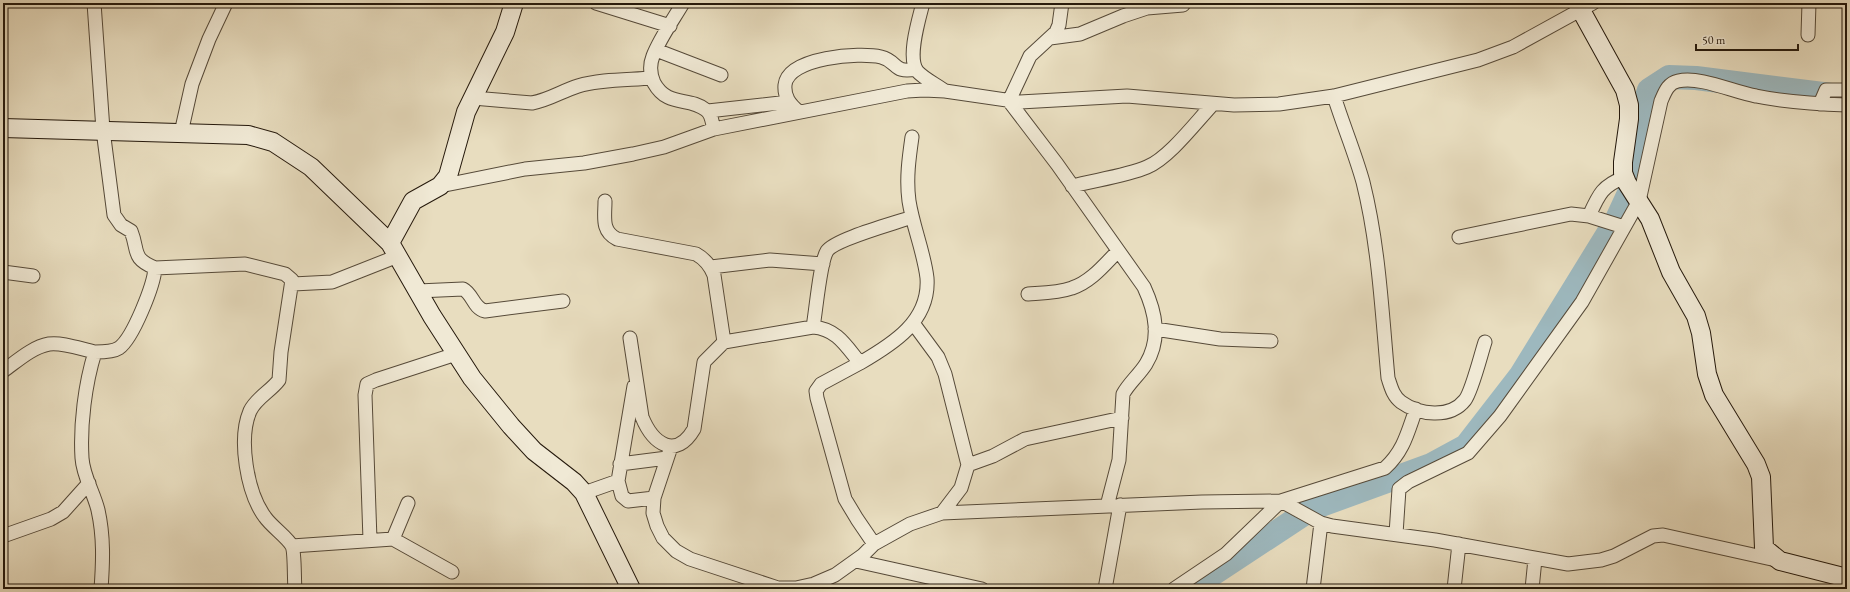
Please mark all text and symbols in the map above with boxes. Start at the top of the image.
scale bar [1696,26,1798,52]
text: 50 m [1702,32,1726,48]

